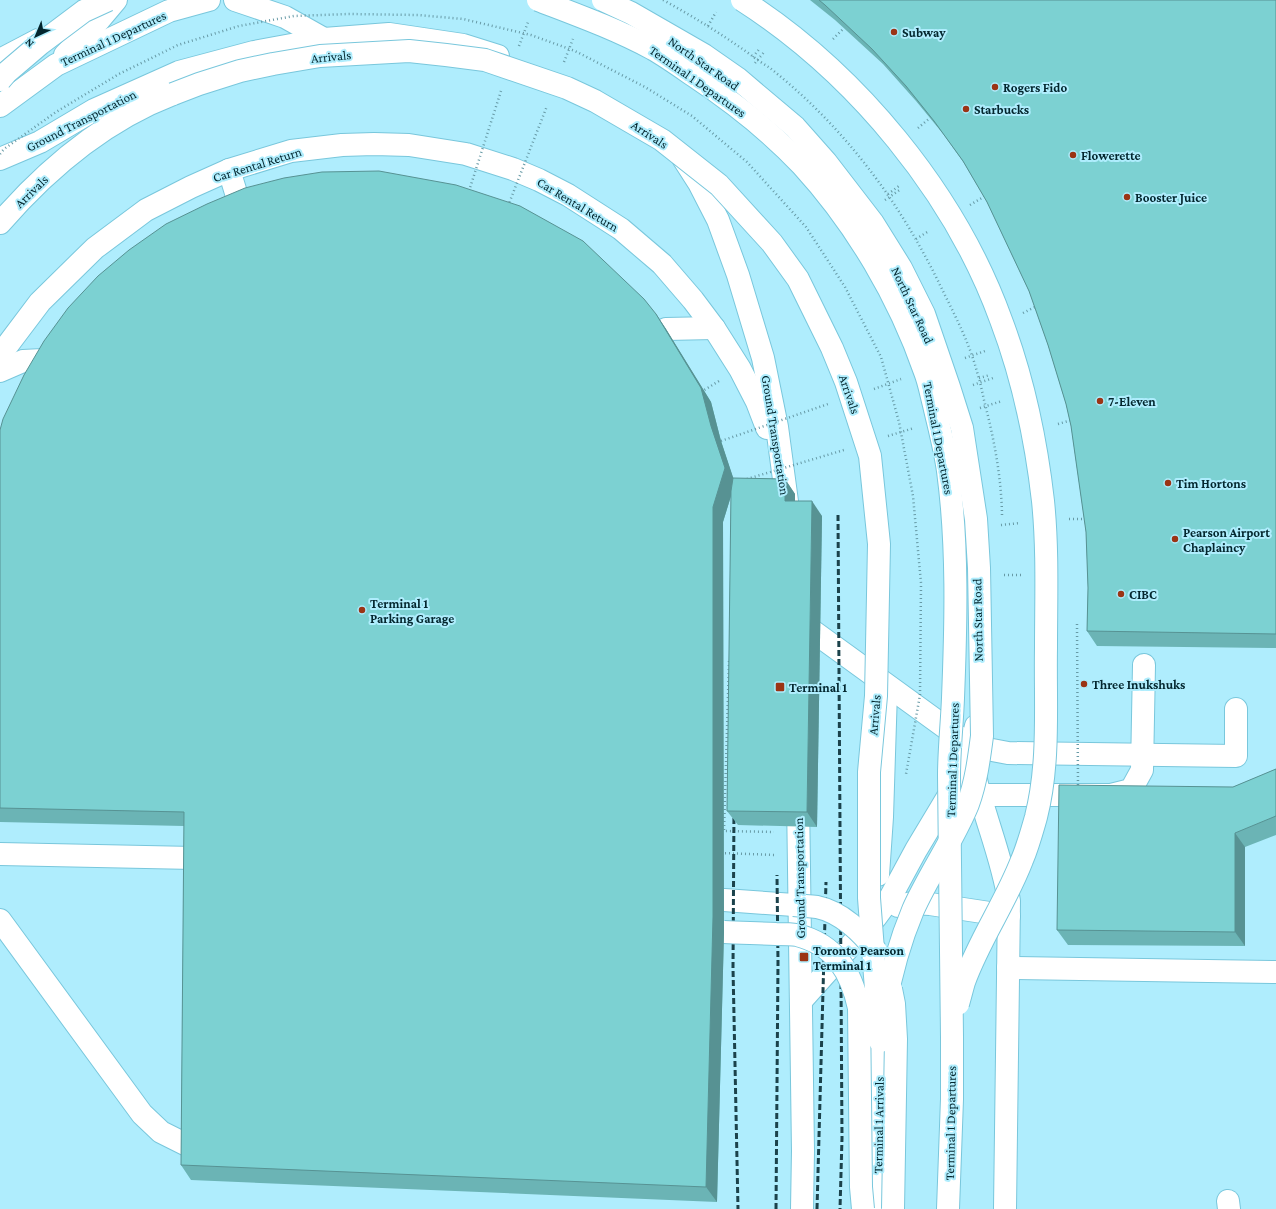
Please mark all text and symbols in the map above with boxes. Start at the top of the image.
street label: Terminal 1 Departures [58,7,168,69]
north arrow [16,16,56,56]
place label: Subway [902,25,946,40]
marker: Subway [889,27,899,37]
street label: North Star Road [665,33,742,93]
text: N [22,36,36,50]
street label: Terminal 1 Departures [646,42,749,120]
street label: Arrivals [310,47,352,66]
place label: Rogers Fido [1003,80,1067,95]
marker: Rogers Fido [990,82,1000,92]
street label: Ground Transportation [24,86,139,155]
place label: Starbucks [974,102,1029,117]
marker: Starbucks [961,104,971,114]
street label: Arrivals [629,117,671,152]
street label: Car Rental Return [211,144,303,185]
place label: Flowerette [1081,148,1141,163]
marker: Flowerette [1068,150,1078,160]
street label: Arrivals [12,172,51,211]
street label: Car Rental Return [534,174,621,235]
place label: Booster Juice [1135,190,1207,205]
marker: Booster Juice [1122,192,1132,202]
street label: North Star Road [888,264,937,346]
street label: Arrivals [836,373,863,416]
street label: Ground Transportation [759,374,792,496]
street label: Terminal 1 Departures [920,380,957,496]
place label: 7-Eleven [1108,394,1156,409]
marker: 7-Eleven [1095,396,1105,406]
place label: Tim Hortons [1176,476,1246,491]
marker: Tim Hortons [1163,478,1173,488]
place label: Pearson Airport Chaplaincy [1183,525,1270,555]
marker: Pearson Airport Chaplaincy [1170,534,1180,544]
street label: North Star Road [969,578,986,662]
place label: CIBC [1129,587,1157,602]
marker: CIBC [1116,589,1126,599]
place label: Terminal 1 Parking Garage [370,596,454,626]
marker: Terminal 1 Parking Garage [357,605,367,615]
place label: Three Inukshuks [1092,677,1185,692]
marker: Three Inukshuks [1079,679,1089,689]
place label: Terminal 1 [789,680,847,695]
marker: Terminal 1 [774,681,786,693]
street label: Arrivals [865,694,884,736]
street label: Terminal 1 Departures [943,703,962,818]
street label: Ground Transportation [791,817,808,939]
place label: Toronto Pearson Terminal 1 [813,943,904,973]
marker: Toronto Pearson Terminal 1 [798,951,810,963]
street label: Terminal 1 Departures [942,1066,959,1180]
street label: Terminal 1 Arrivals [870,1076,887,1174]

